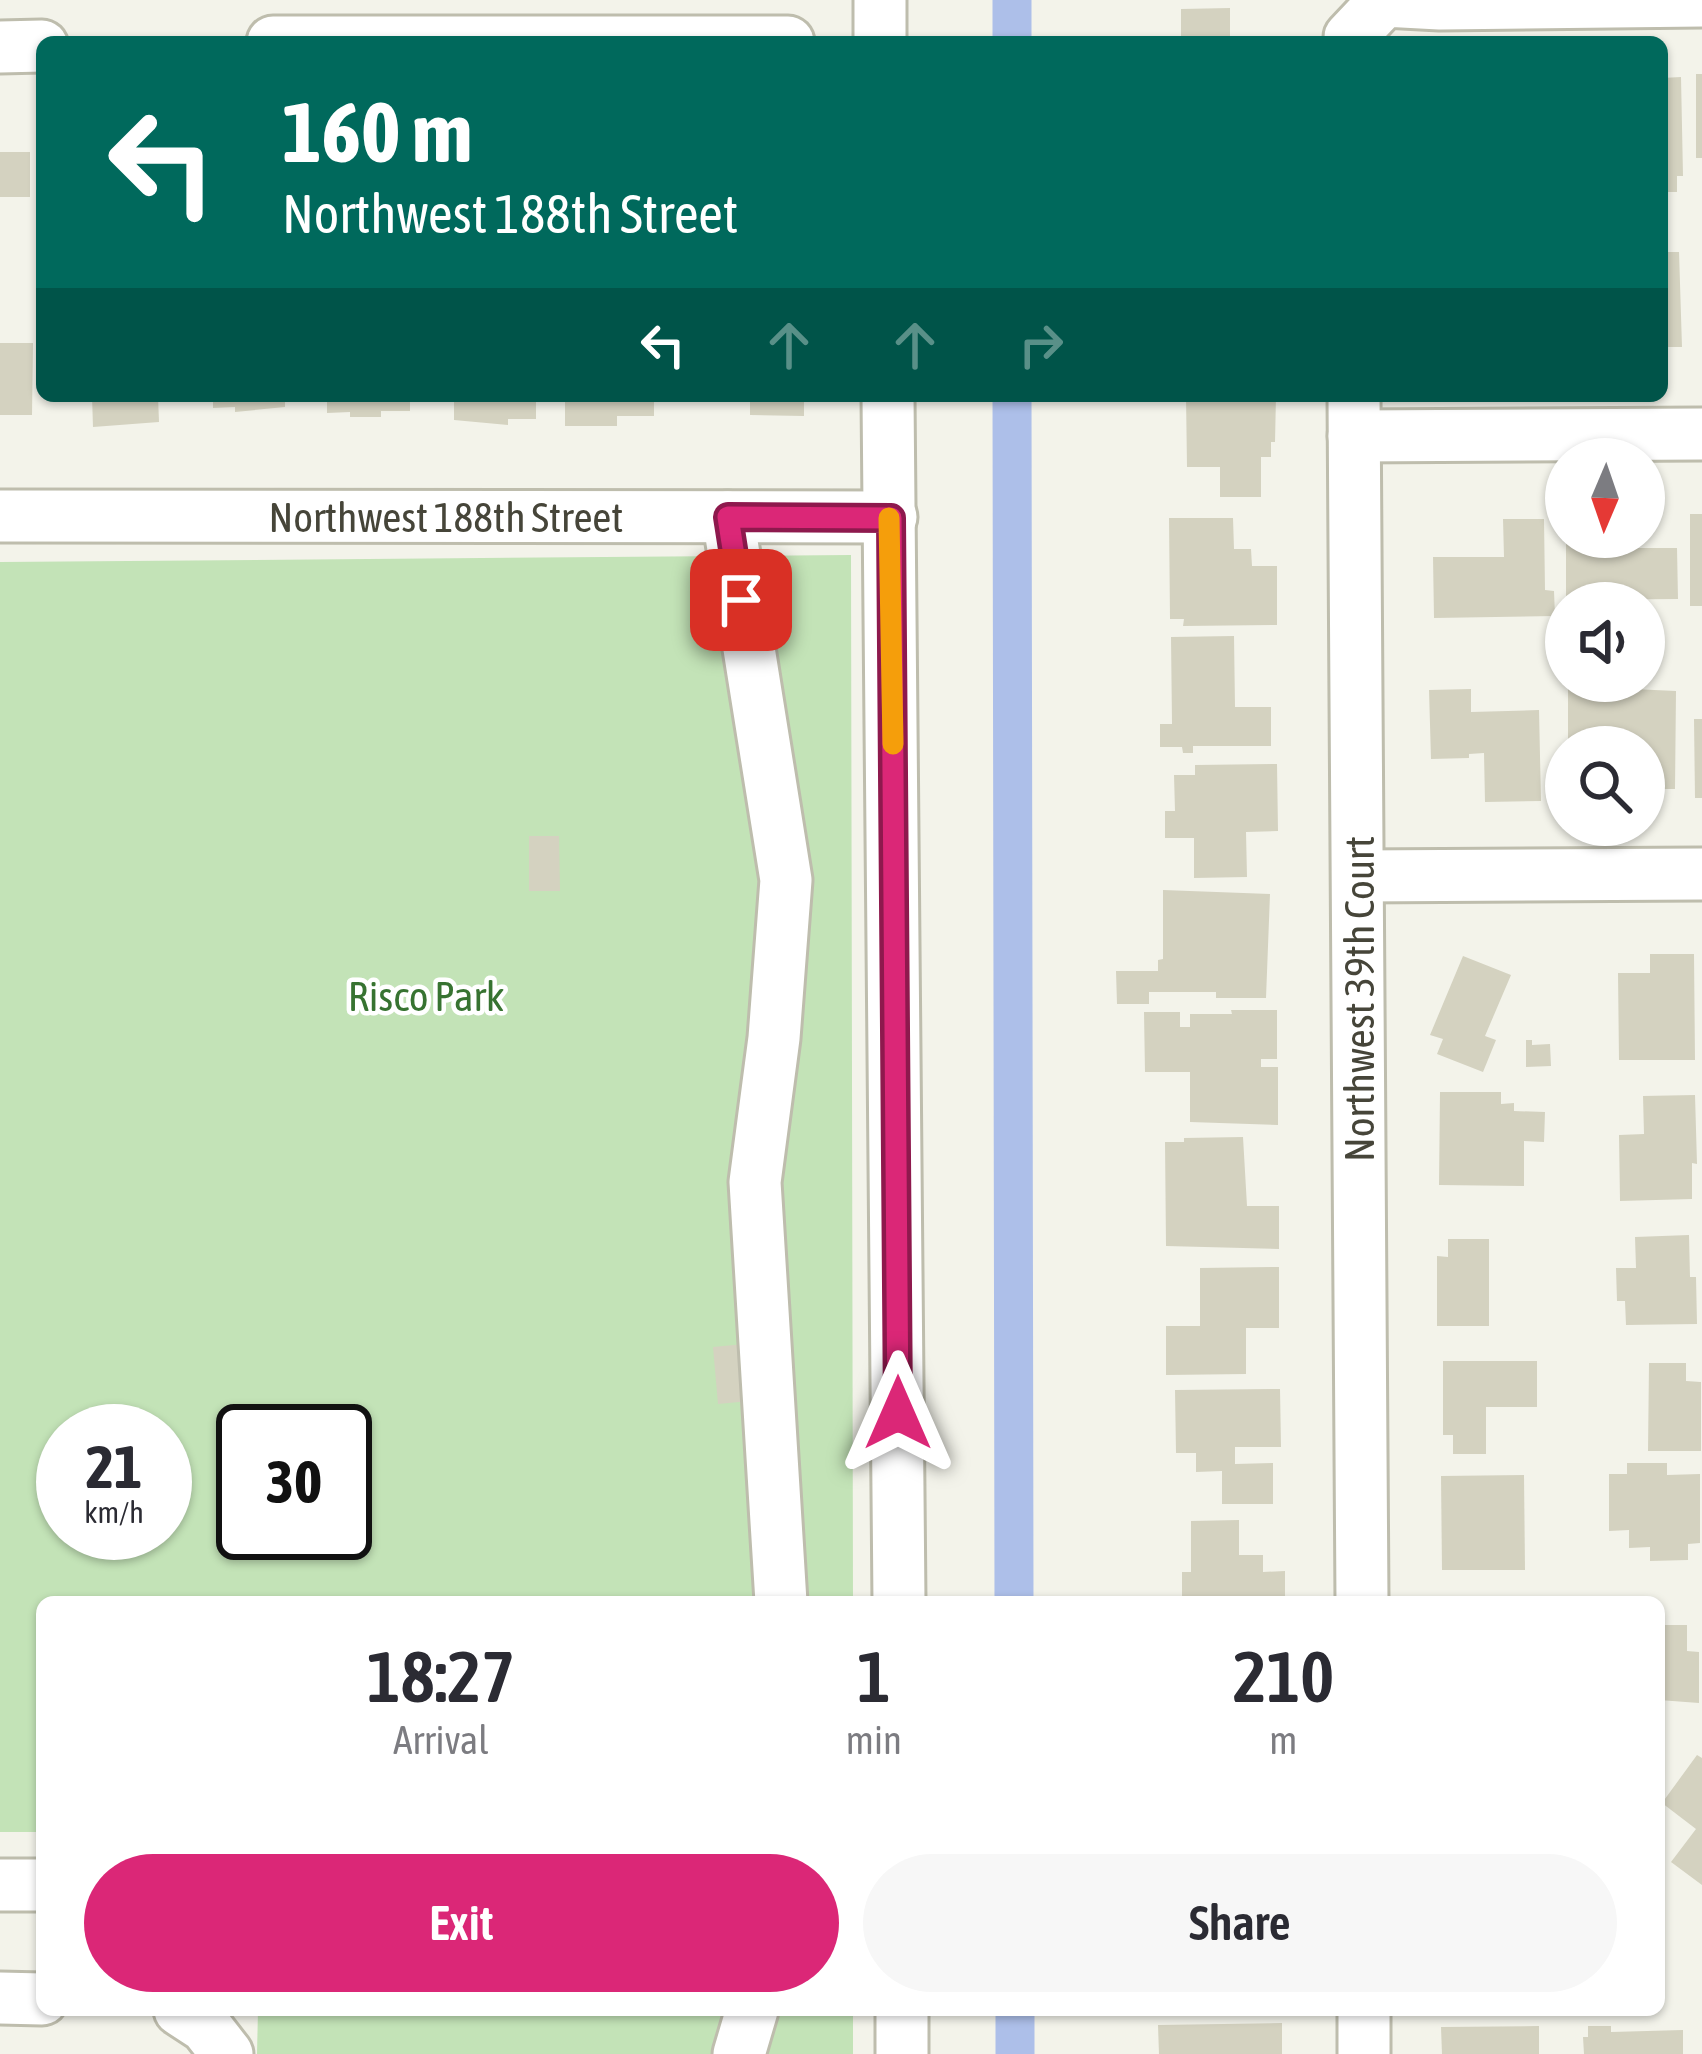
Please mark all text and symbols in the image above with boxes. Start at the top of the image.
icon: left [84,84,240,240]
text: 160 m [282,84,472,180]
text: Northwest 188th Street [282,183,738,244]
icon: left [630,312,696,378]
icon: ahead [756,312,822,378]
icon: ahead [882,312,948,378]
icon: right [1008,312,1074,378]
north arrow [1545,438,1665,558]
map controls [1545,438,1665,846]
street label: Northwest 188th Street [269,493,623,541]
pin [690,549,792,651]
icon: arrive [708,567,774,633]
button: sound [1545,582,1665,702]
button: search [1545,726,1665,846]
street label: Northwest 39th Court [1335,836,1383,1162]
park label: Risco Park [348,972,504,1020]
position arrow [835,1350,961,1476]
speed limit sign: 30 [216,1404,372,1560]
text: 21 [86,1432,142,1501]
text: km/h [84,1495,144,1529]
text: 18:27 [367,1635,515,1717]
text: 1 [857,1635,891,1717]
text: 210 [1233,1635,1334,1717]
text: Arrival [393,1718,489,1762]
text: min [846,1718,902,1762]
text: m [1269,1718,1297,1762]
button: Exit [84,1854,839,1992]
button: Share [863,1854,1617,1992]

